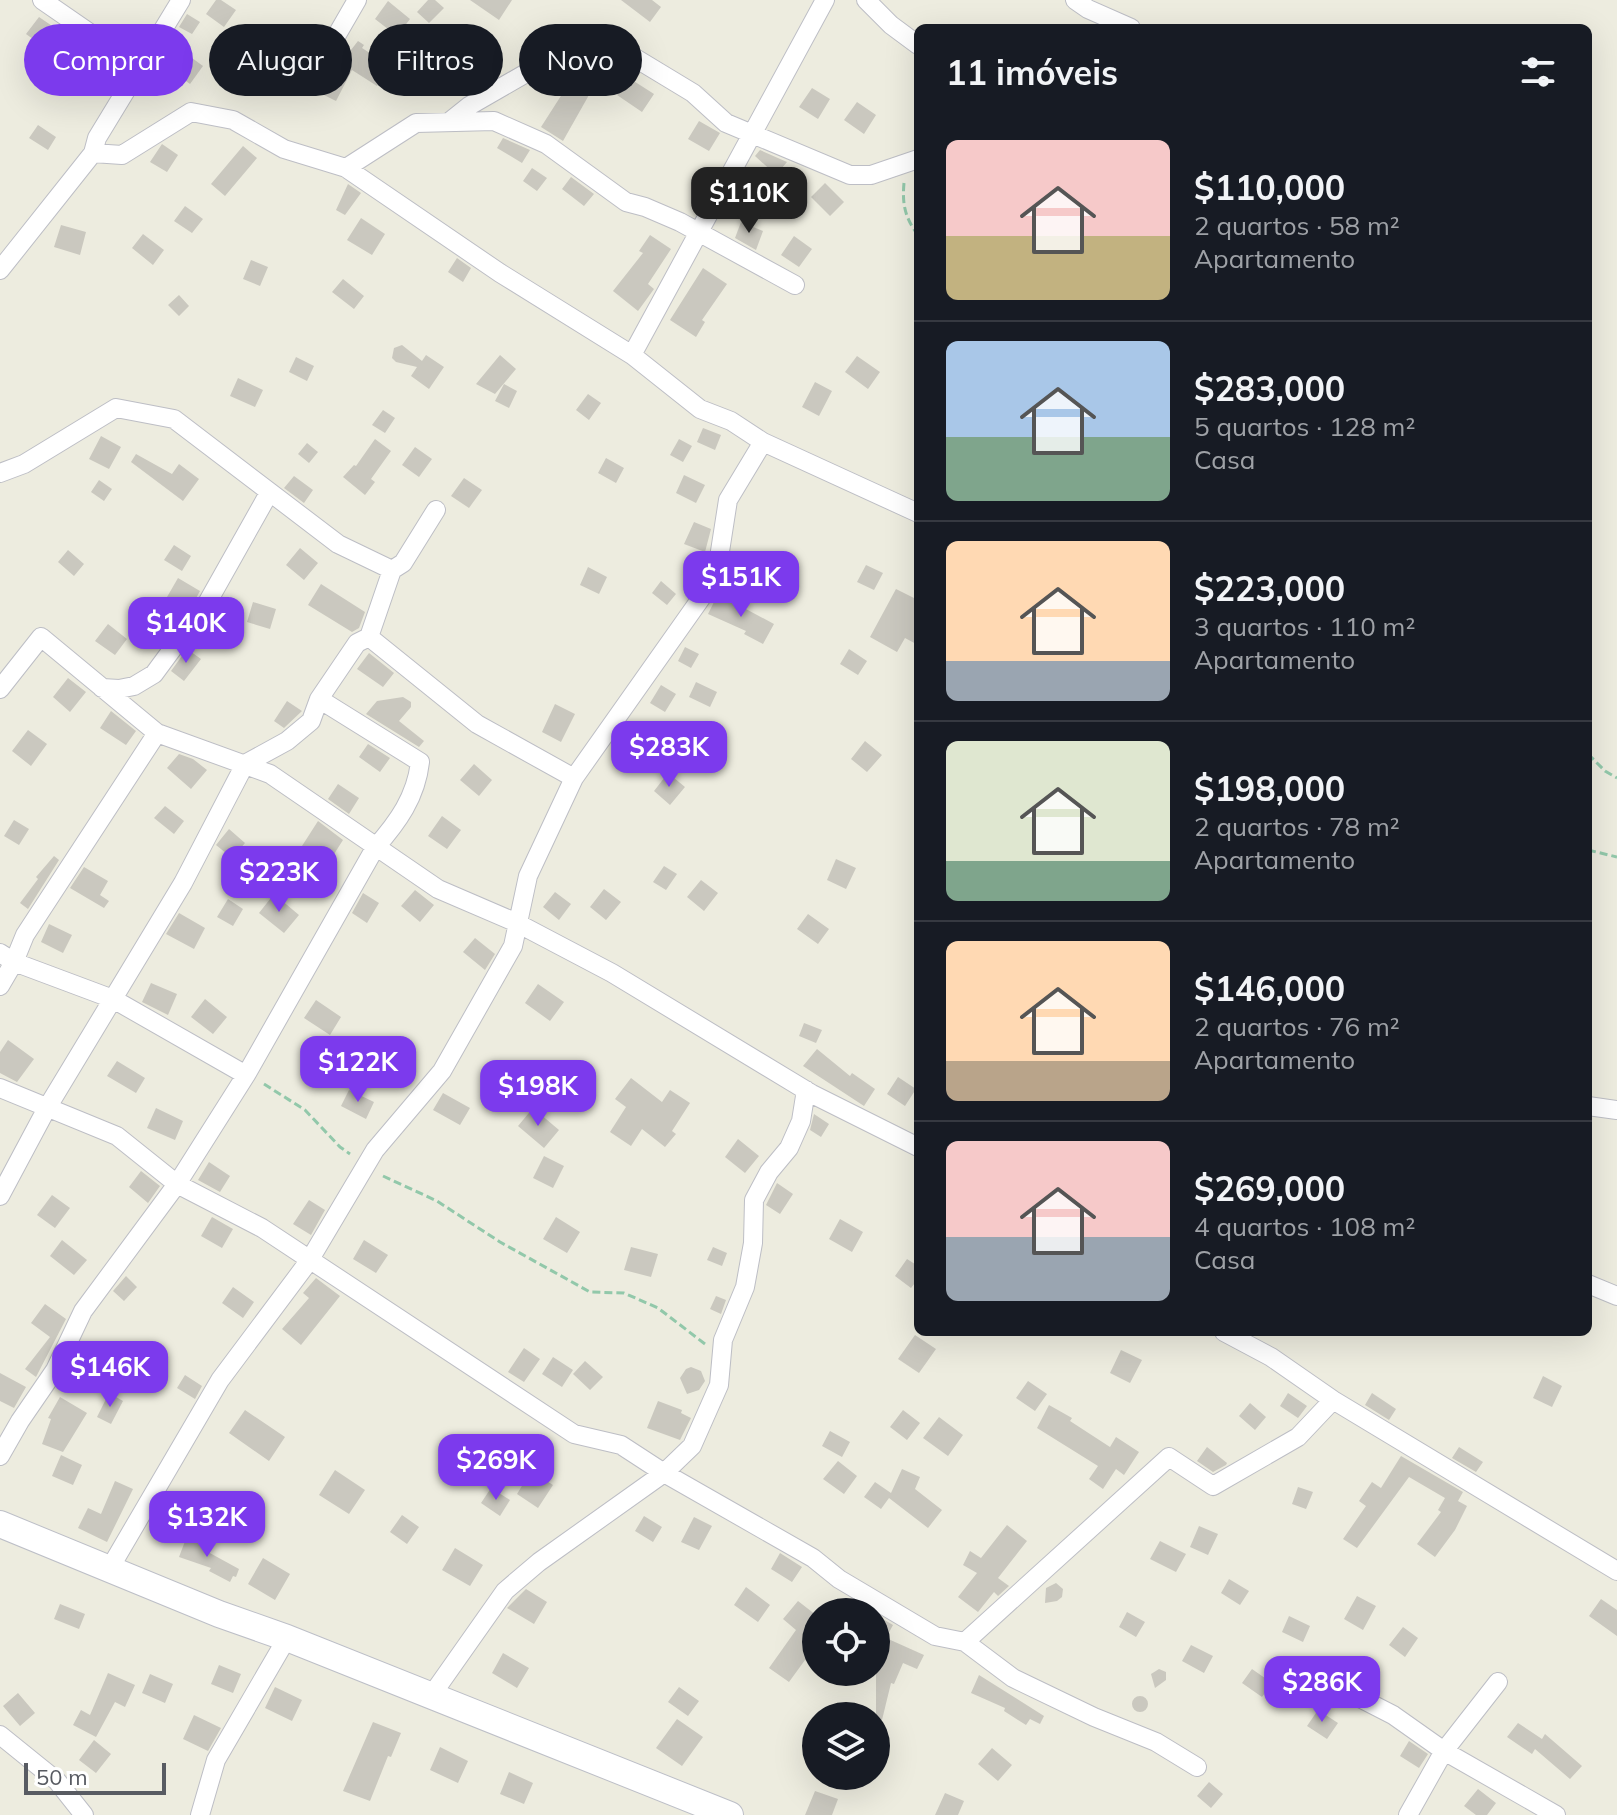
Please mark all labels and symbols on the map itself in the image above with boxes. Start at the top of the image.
pin: $110K [693,167,805,235]
pin: $151K [685,551,797,619]
pin: $140K [130,597,242,665]
pin: $283K [613,721,725,789]
pin: $223K [223,846,335,914]
pin: $122K [302,1036,414,1104]
pin: $198K [482,1060,594,1128]
pin: $146K [54,1341,166,1409]
pin: $269K [440,1434,552,1502]
pin: $132K [151,1491,263,1559]
pin: $286K [1266,1656,1378,1724]
scale bar [24,1759,166,1795]

